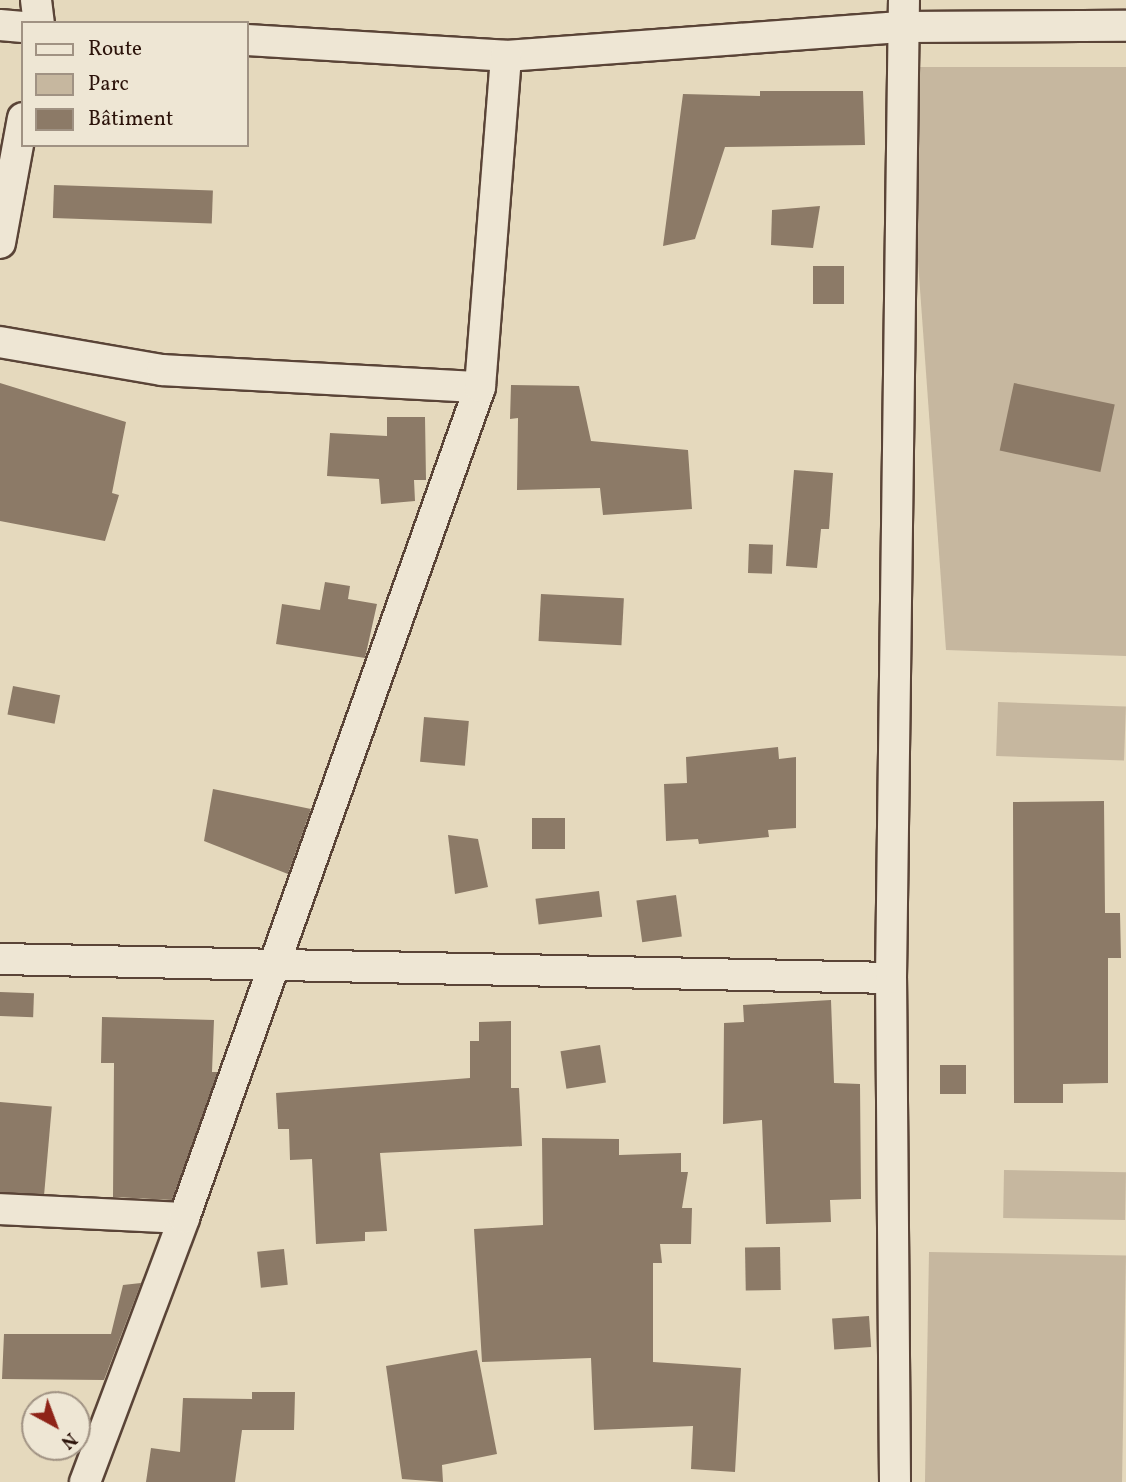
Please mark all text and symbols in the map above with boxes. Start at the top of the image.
legend [21,21,248,147]
text: Route [88,35,142,64]
text: Parc [88,70,129,99]
text: Bâtiment [88,105,173,134]
north arrow [21,1391,91,1461]
text: N [55,1426,82,1455]

